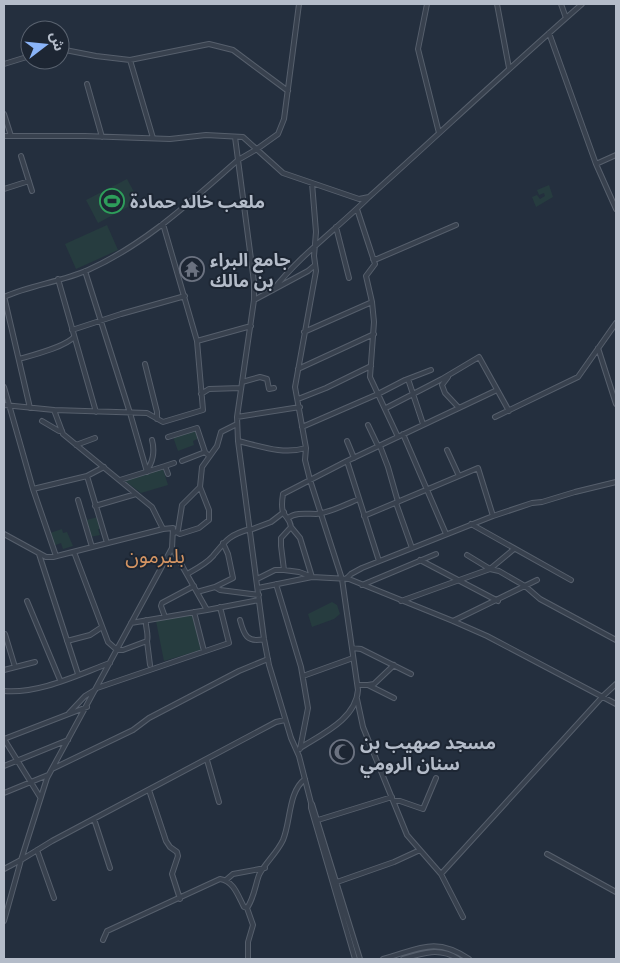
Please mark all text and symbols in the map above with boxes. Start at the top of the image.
north arrow [20,20,70,70]
text: ش [46,30,69,53]
sports icon: ملعب خالد حمادة [99,188,125,214]
place label: ملعب خالد حمادة [130,190,265,213]
place label: جامع البراء بن مالك [210,248,291,292]
temple icon: جامع البراء بن مالك [179,256,205,282]
district label: بليرمون [125,543,185,569]
place label: مسجد صهيب بن سنان الرومي [360,731,496,778]
mosque icon: مسجد صهيب بن سنان الرومي [329,739,355,765]

